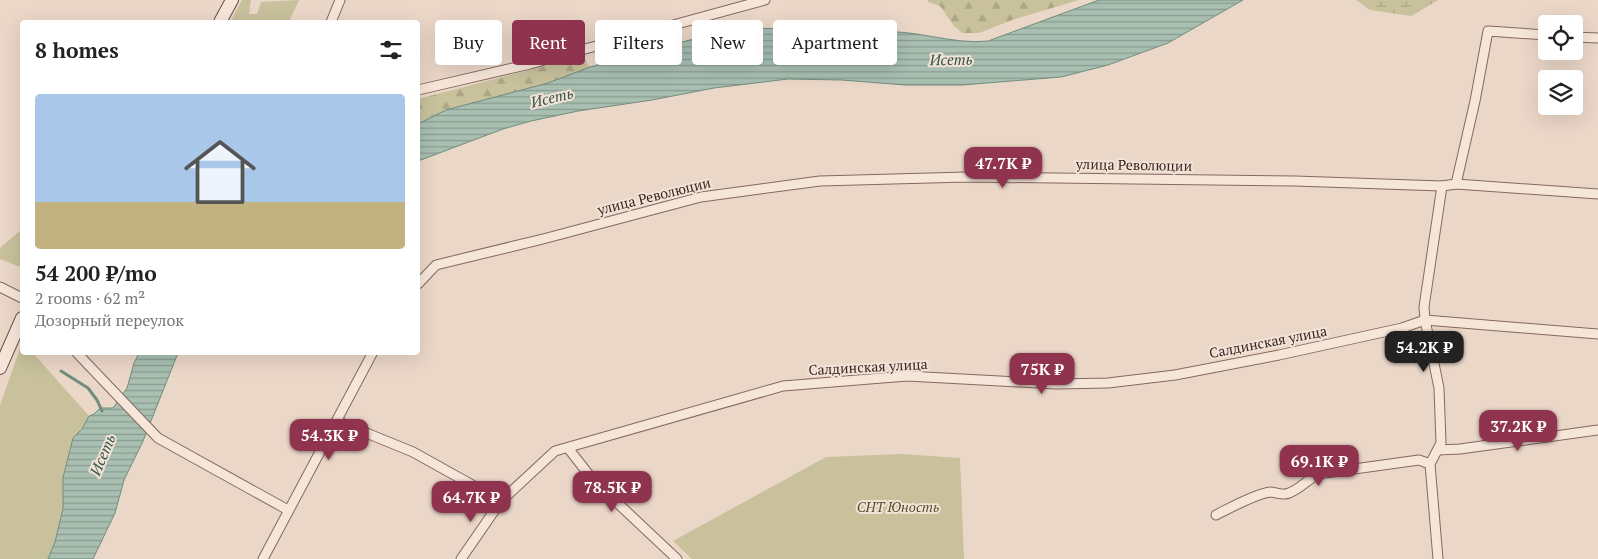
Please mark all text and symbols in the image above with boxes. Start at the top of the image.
map controls [1538,15,1583,115]
button: locate [1538,15,1583,60]
chip: Buy [435,20,502,65]
chip: Rent [512,20,585,65]
chip: Filters [595,20,682,65]
chip: New [692,20,763,65]
chip: Apartment [773,20,897,65]
text: 8 homes [35,36,119,64]
icon: filters [377,36,405,64]
water label: Исеть [928,49,973,69]
button: layers [1538,70,1583,115]
water label: Исеть [528,82,575,112]
icon: home [175,127,265,217]
pin: 47.7K ₽ [957,146,1049,189]
text: 47.7K ₽ [975,152,1031,174]
street label: улица Революции [1075,154,1193,175]
street label: улица Революции [594,172,713,219]
text: 54 200 ₽/mo [35,259,157,287]
text: 2 rooms · 62 m² [35,287,145,309]
text: Дозорный переулок [35,309,184,331]
street label: Салдинская улица [1207,321,1328,362]
pin: 54.2K ₽ [1378,330,1470,373]
text: 54.2K ₽ [1396,336,1452,358]
pin: 75K ₽ [1007,352,1077,395]
street label: Салдинская улица [808,354,928,379]
text: 75K ₽ [1021,358,1063,380]
pin: 37.2K ₽ [1472,410,1564,452]
text: 37.2K ₽ [1490,415,1546,437]
pin: 54.3K ₽ [283,418,375,461]
text: 54.3K ₽ [301,424,357,446]
water label: Исеть [84,431,120,479]
pin: 69.1K ₽ [1273,444,1365,487]
text: 69.1K ₽ [1291,450,1347,472]
pin: 78.5K ₽ [566,470,658,513]
text: 78.5K ₽ [584,476,640,498]
pin: 64.7K ₽ [425,480,517,523]
text: 64.7K ₽ [443,486,499,508]
park label: СНТ Юность [857,497,939,516]

